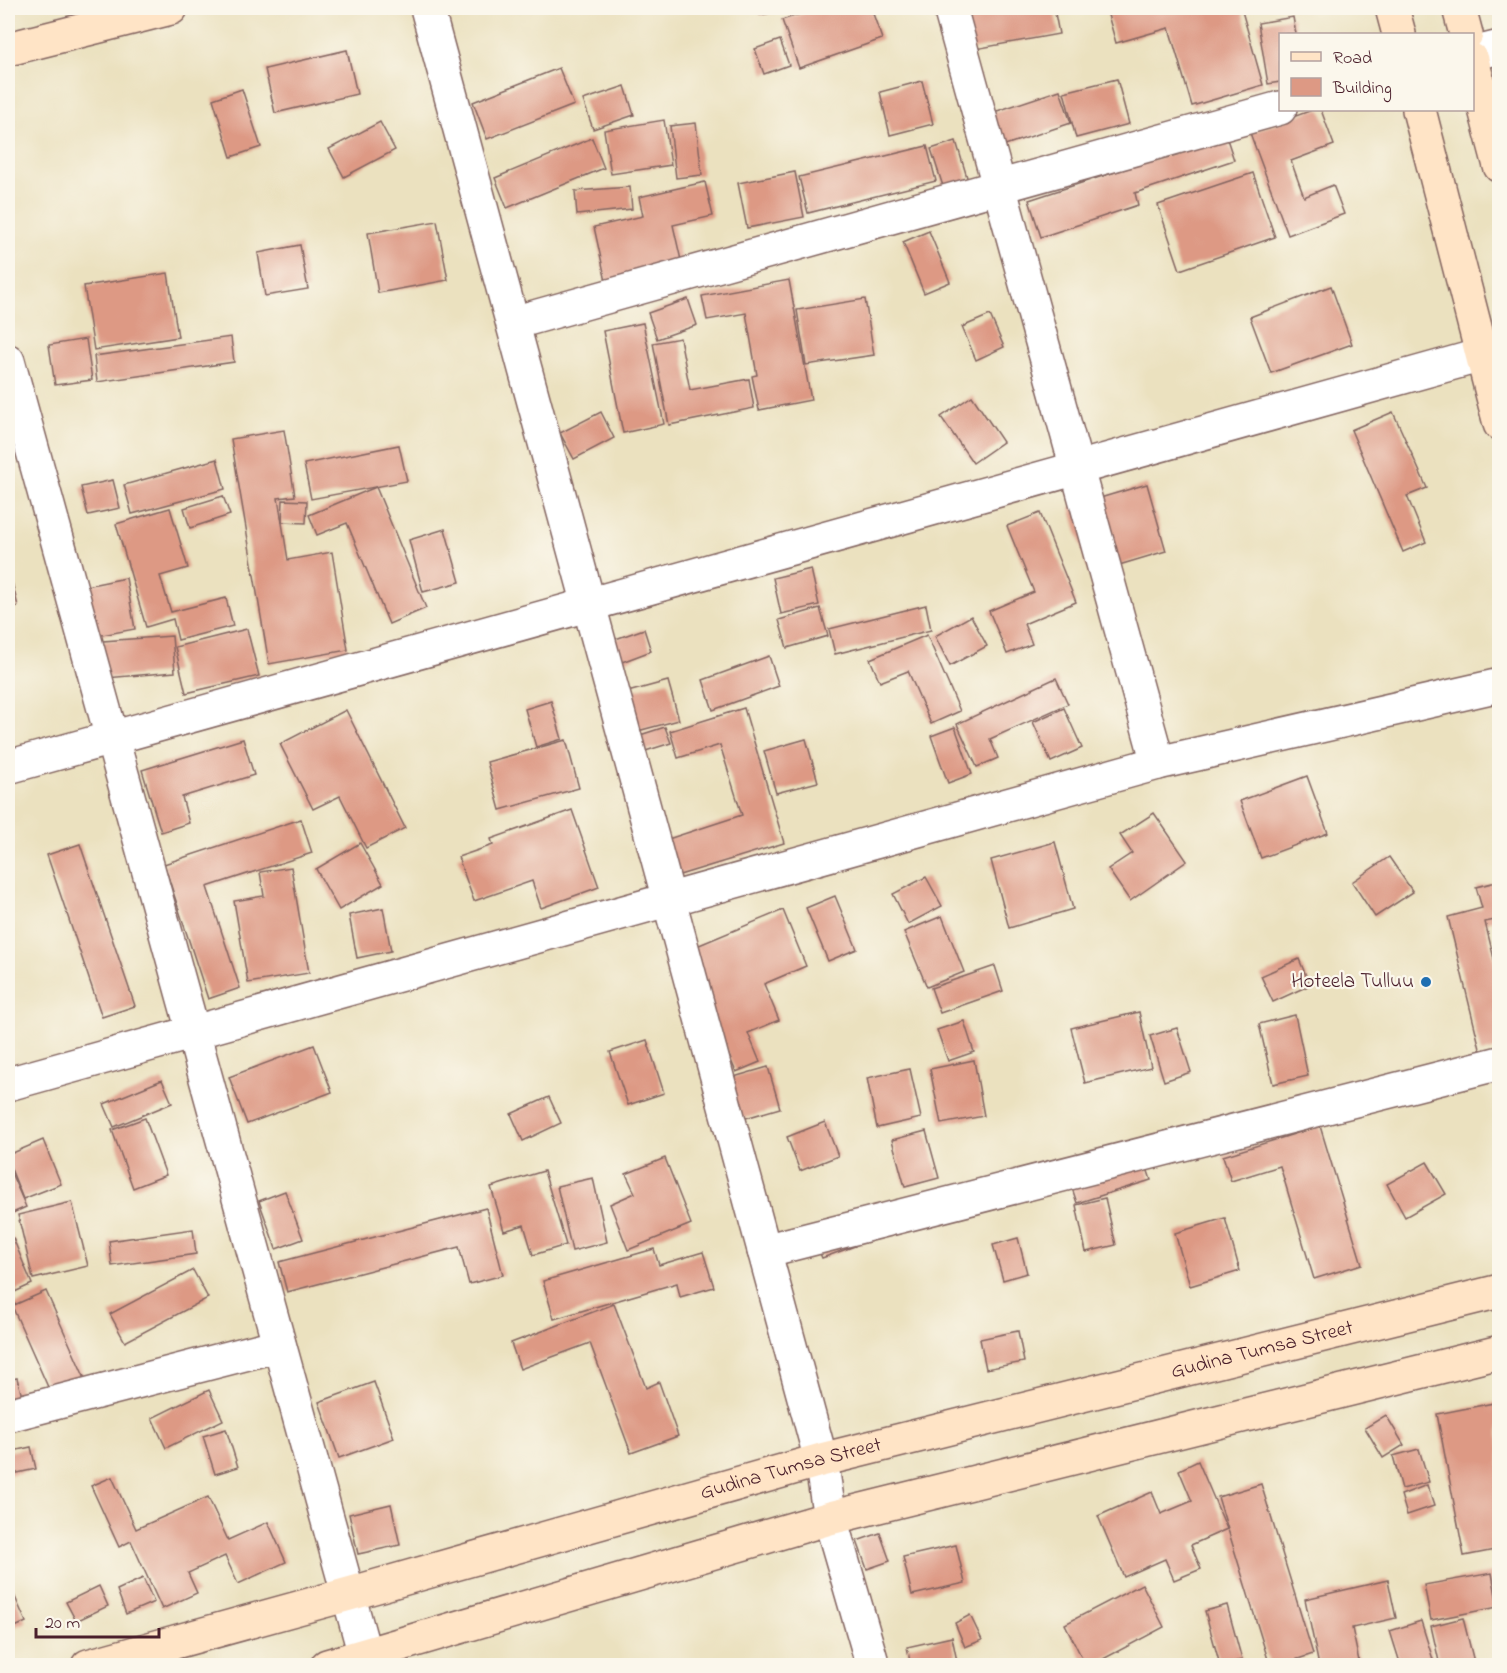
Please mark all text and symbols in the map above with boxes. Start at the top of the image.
legend [1279,33,1474,111]
text: Road [1333,46,1372,72]
text: Building [1332,76,1392,103]
place label: Hoteela Tulluu [1291,967,1414,997]
marker: Hoteela Tulluu [1419,975,1433,989]
street label: Gudina Tumsa Street [1168,1313,1356,1387]
street label: Gudina Tumsa Street [697,1430,885,1509]
scale bar [36,1601,159,1639]
text: 20 m [45,1611,80,1637]

